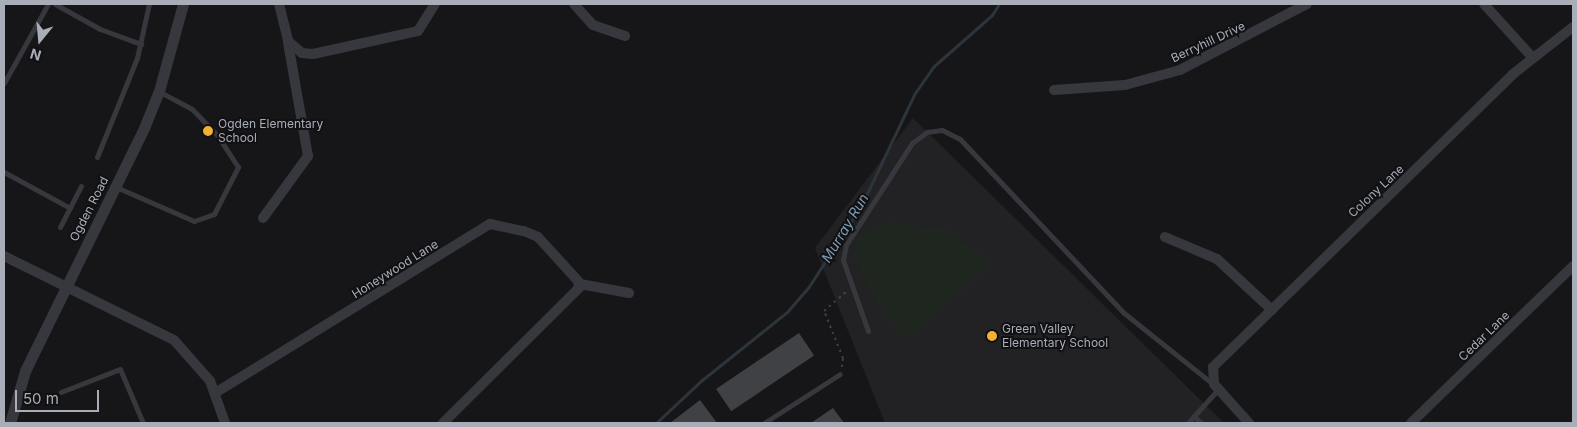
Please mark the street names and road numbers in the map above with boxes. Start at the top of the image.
street label: Berryhill Drive [1169,19,1247,65]
street label: Colony Lane [1345,162,1407,220]
street label: Ogden Road [67,174,111,244]
street label: Honeywood Lane [349,237,441,301]
street label: Cedar Lane [1455,308,1513,364]

